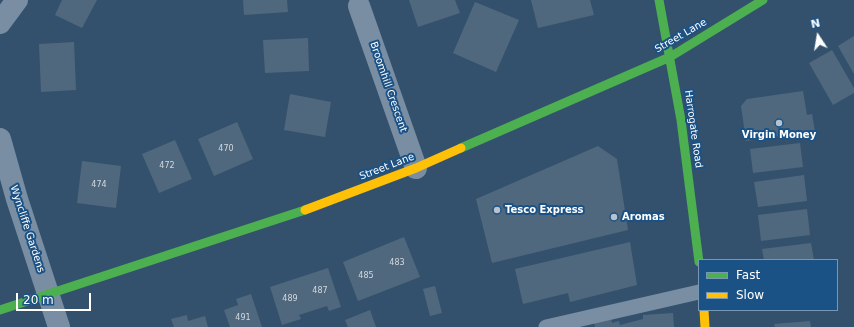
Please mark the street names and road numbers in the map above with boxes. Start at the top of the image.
street label: Street Lane [653,16,709,56]
street label: Broomhill Crescent [367,40,409,134]
street label: Harrogate Road [682,89,704,169]
street label: Street Lane [358,151,416,183]
street label: Wyncliffe Gardens [7,184,47,274]

